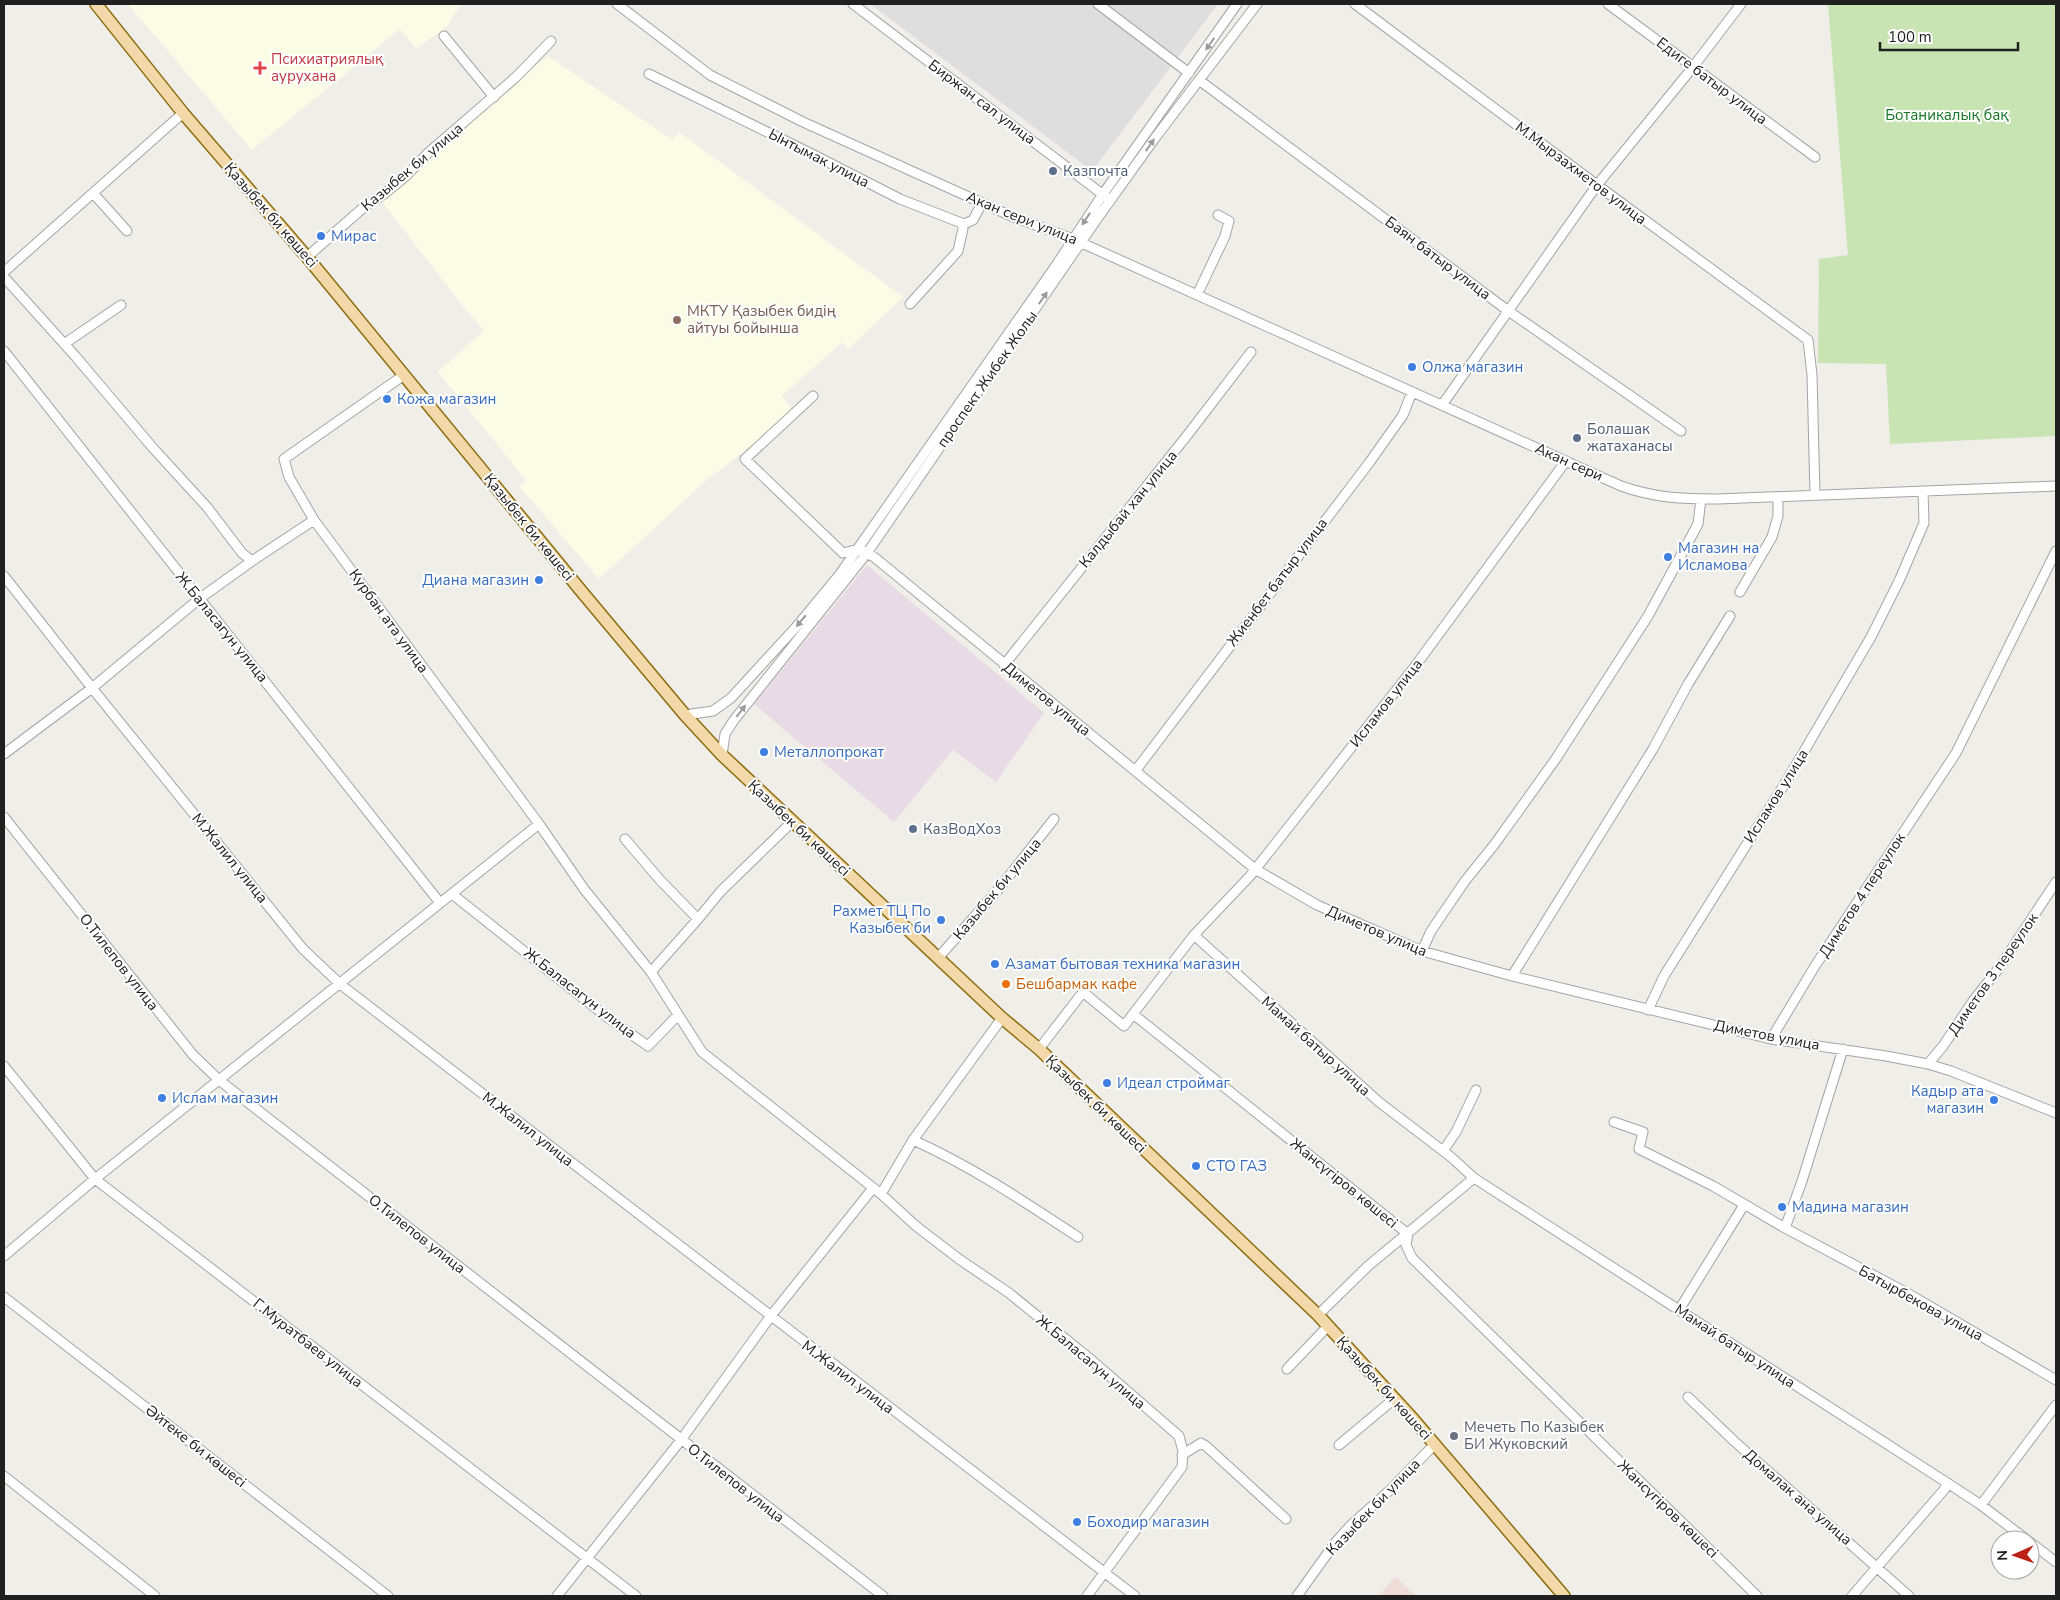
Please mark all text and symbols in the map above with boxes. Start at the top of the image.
scale bar [1880,20,2018,52]
text: 100 m [1888,27,1932,47]
street label: Едиге батыр улица [1653,33,1771,129]
one-way arrow [1204,37,1215,50]
place label: Психиатриялық аурухана [271,49,384,86]
street label: Биржан сал улица [924,55,1040,149]
marker: Психиатриялық аурухана [253,61,267,75]
park label: Ботаникалық бақ [1885,105,2009,125]
street label: М.Мырзахметов улица [1511,117,1651,229]
street label: Казыбек би улица [357,118,467,216]
street label: Ынтымак улица [765,124,873,192]
one-way arrow [1145,139,1155,152]
street label: Қазыбек би көшесі [220,158,322,272]
place label: Казпочта [1063,161,1128,181]
marker: Казпочта [1047,165,1059,177]
street label: Акан сери улица [963,187,1081,249]
street label: Баян батыр улица [1381,212,1495,304]
one-way arrow [1081,213,1090,226]
place label: Мирас [331,226,377,246]
marker: Мирас [315,230,327,242]
one-way arrow [1038,291,1048,305]
place label: МКТУ Қазыбек бидің айтуы бойынша [687,301,836,338]
street label: проспект Жибек Жолы [932,307,1042,451]
marker: МКТУ Қазыбек бидің айтуы бойынша [671,314,683,326]
place label: Олжа магазин [1422,357,1523,377]
marker: Олжа магазин [1406,361,1418,373]
place label: Кожа магазин [397,389,496,409]
marker: Кожа магазин [381,393,393,405]
place label: Болашак жатаханасы [1587,419,1673,456]
marker: Болашак жатаханасы [1571,432,1583,444]
street label: Акан сери [1532,438,1606,486]
street label: Калдыбай хан улица [1074,446,1182,572]
street label: Қазыбек би көшесі [479,469,579,585]
street label: Жиенбет батыр улица [1222,514,1332,650]
place label: Магазин на Исламова [1678,538,1759,575]
marker: Магазин на Исламова [1662,551,1674,563]
street label: Курбан ата улица [345,565,433,677]
street label: Ж.Баласагун улица [171,568,273,686]
place label: Диана магазин [422,570,529,590]
marker: Диана магазин [533,574,545,586]
one-way arrow [796,614,807,627]
street label: Исламов улица [1345,655,1427,751]
street label: Диметов улица [999,657,1095,741]
one-way arrow [735,705,746,718]
place label: Металлопрокат [774,742,885,762]
street label: Исламов улица [1739,745,1813,847]
marker: Металлопрокат [758,746,770,758]
street label: Қазыбек би көшесі [743,775,855,881]
street label: М.Жалил улица [187,809,273,907]
place label: КазВодХоз [923,819,1001,839]
marker: КазВодХоз [907,823,919,835]
street label: Диметов 4 переулок [1814,829,1910,961]
street label: Казыбек би улица [948,834,1046,944]
place label: Рахмет ТЦ По Казыбек би [832,901,931,938]
street label: Диметов улица [1324,901,1430,961]
street label: О.Тилепов улица [75,909,163,1015]
street label: Диметов 3 переулок [1943,909,2043,1039]
marker: Рахмет ТЦ По Казыбек би [935,914,947,926]
street label: Ж.Баласагун улица [520,943,640,1043]
place label: Азамат бытовая техника магазин [1005,954,1240,974]
marker: Азамат бытовая техника магазин [989,958,1001,970]
place label: Бешбармак кафе [1016,974,1137,994]
marker: Бешбармак кафе [1000,978,1012,990]
street label: Мамай батыр улица [1257,992,1375,1100]
street label: Диметов улица [1712,1015,1822,1055]
street label: Қазыбек би көшесі [1041,1051,1151,1157]
place label: Идеал строймаг [1117,1073,1231,1093]
marker: Идеал строймаг [1101,1077,1113,1089]
place label: Кадыр ата магазин [1911,1081,1984,1118]
street label: М.Жалил улица [478,1087,578,1171]
place label: Ислам магазин [172,1088,278,1108]
marker: Ислам магазин [156,1092,168,1104]
marker: Кадыр ата магазин [1988,1094,2000,1106]
street label: Жансүгіров көшесі [1286,1133,1402,1233]
place label: СТО ГАЗ [1206,1156,1267,1176]
marker: СТО ГАЗ [1190,1160,1202,1172]
street label: О.Тилепов улица [364,1190,470,1278]
place label: Мадина магазин [1792,1197,1909,1217]
marker: Мадина магазин [1776,1201,1788,1213]
street label: Батырбекова улица [1855,1260,1987,1346]
street label: Г.Муратбаев улица [249,1294,367,1392]
street label: Мамай батыр улица [1671,1299,1799,1393]
street label: Ж.Баласагун улица [1032,1310,1150,1414]
street label: Қазыбек би көшесі [1332,1332,1436,1444]
street label: М.Жалил улица [798,1336,898,1418]
street label: Әйтеке би көшесі [141,1400,251,1492]
place label: Мечеть По Казыбек БИ Жуковский [1464,1417,1604,1454]
marker: Мечеть По Казыбек БИ Жуковский [1448,1430,1460,1442]
street label: О.Тилепов улица [683,1439,789,1527]
street label: Домалак ана улица [1740,1444,1856,1550]
street label: Казыбек би улица [1322,1454,1424,1560]
street label: Жансүгіров көшесі [1613,1456,1723,1562]
place label: Боходир магазин [1087,1512,1210,1532]
marker: Боходир магазин [1071,1516,1083,1528]
north arrow [1990,1530,2040,1580]
text: N [1993,1550,2012,1561]

